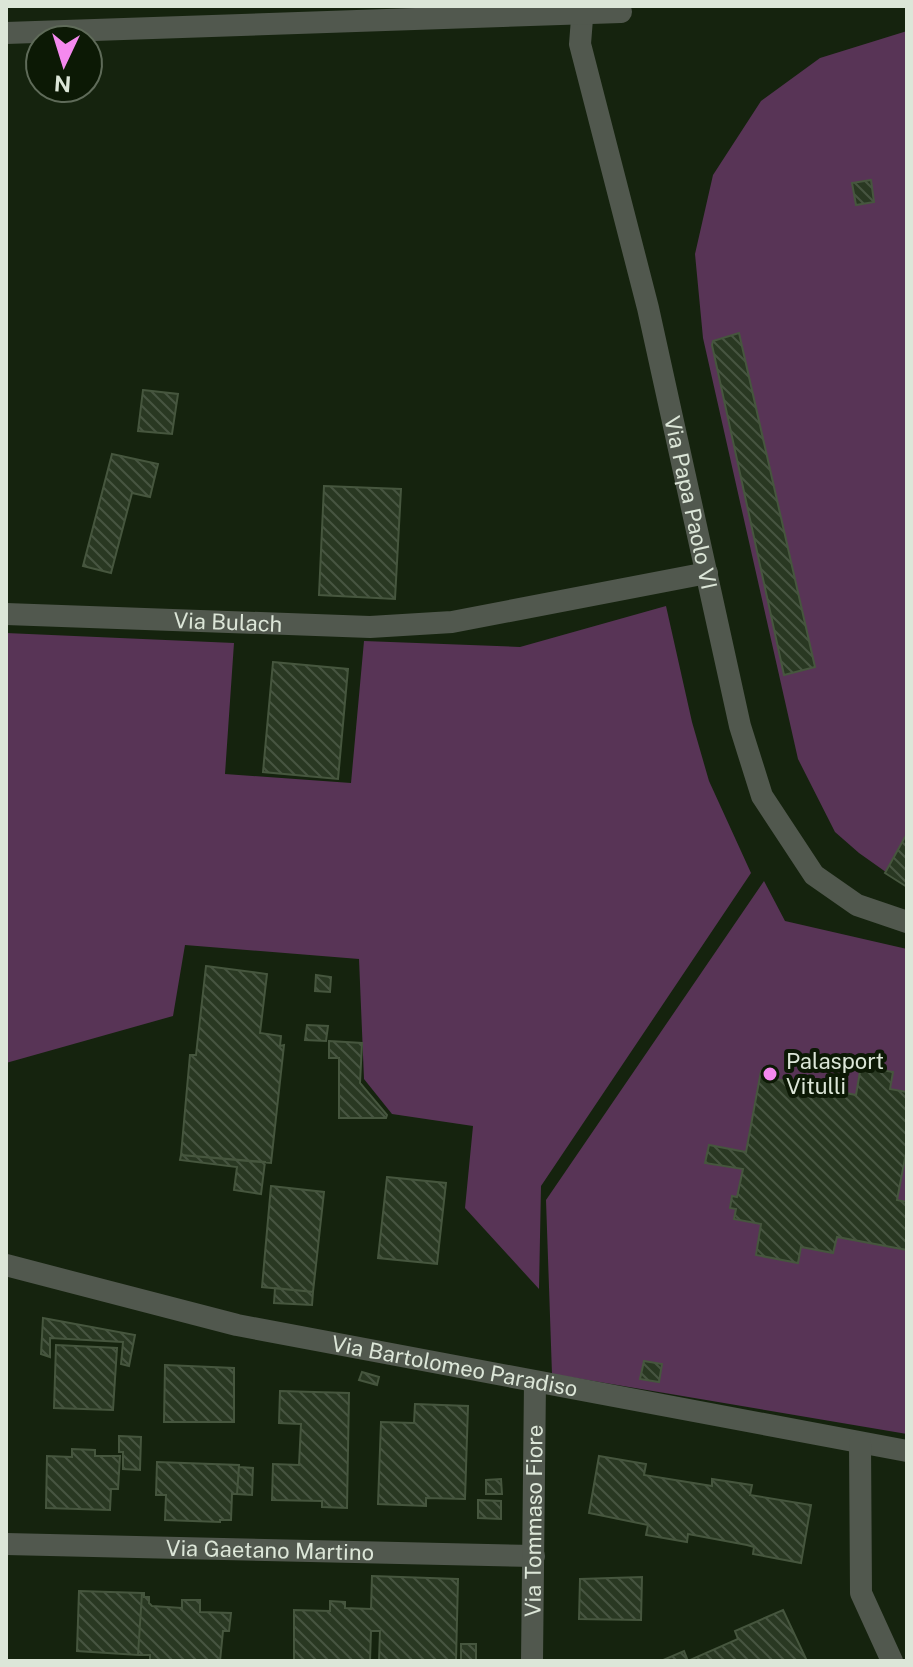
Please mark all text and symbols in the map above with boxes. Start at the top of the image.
north arrow [24,24,104,104]
text: N [53,70,72,98]
street label: Via Papa Paolo VI [659,413,723,592]
street label: Via Bulach [173,607,283,637]
place label: Palasport Vitulli [786,1048,884,1099]
marker: Palasport Vitulli [761,1065,779,1083]
street label: Via Bartolomeo Paradiso [329,1330,580,1402]
street label: Via Tommaso Fiore [519,1425,548,1617]
street label: Via Gaetano Martino [166,1535,374,1565]

